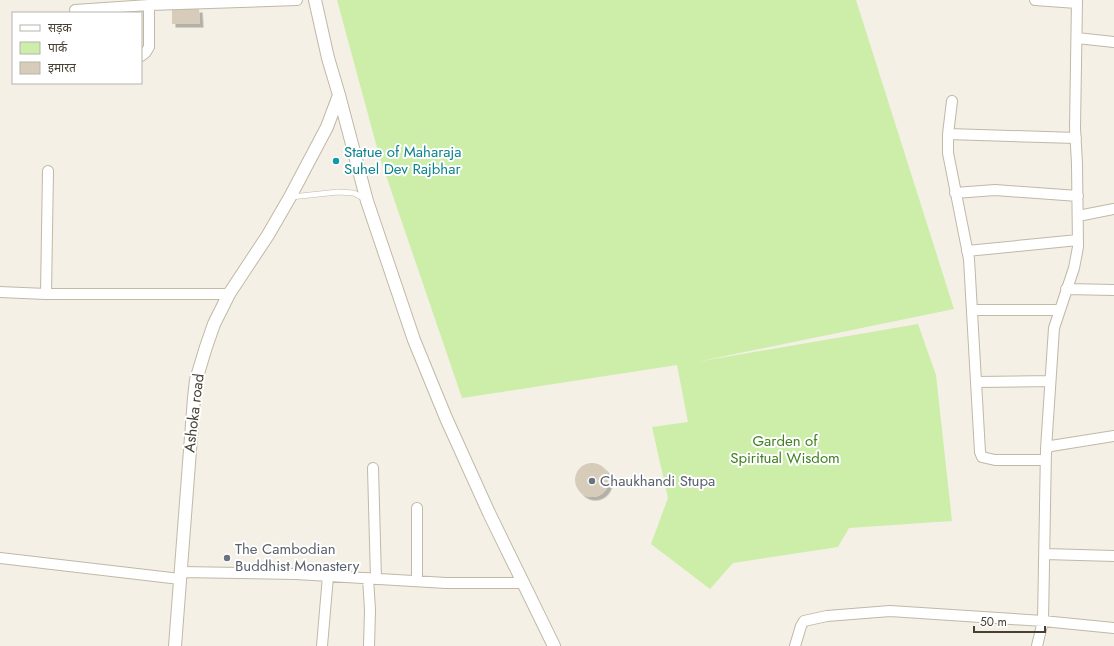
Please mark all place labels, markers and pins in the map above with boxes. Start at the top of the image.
place label: Statue of Maharaja Suhel Dev Rajbhar [344,141,462,180]
marker: Statue of Maharaja Suhel Dev Rajbhar [331,156,341,166]
place label: Chaukhandi Stupa [600,470,715,492]
marker: Chaukhandi Stupa [587,476,597,486]
place label: The Cambodian Buddhist Monastery [235,538,360,577]
marker: The Cambodian Buddhist Monastery [222,553,232,563]

